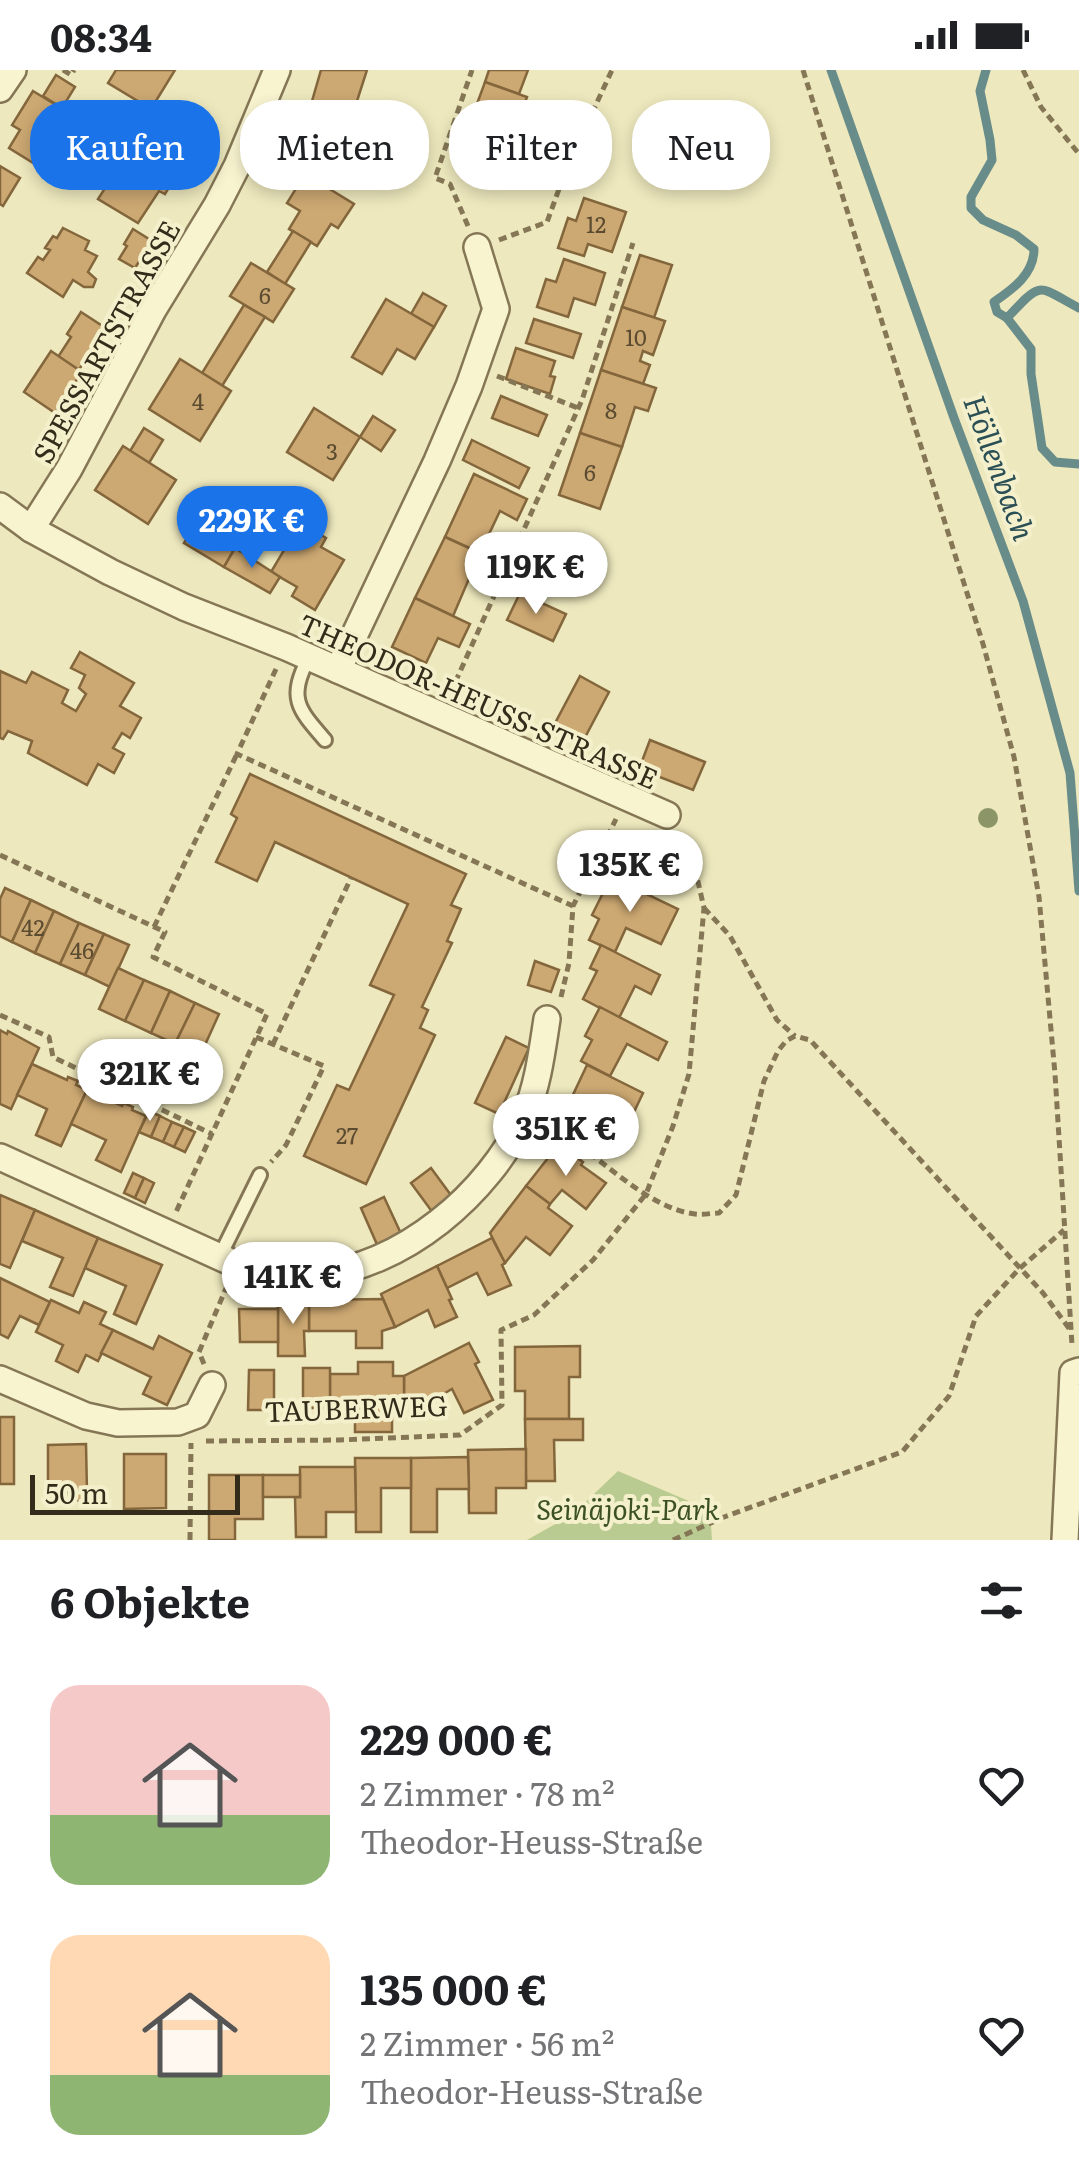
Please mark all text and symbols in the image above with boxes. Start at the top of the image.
text: 08:34 [50,7,152,64]
chip: Kaufen [30,100,220,190]
chip: Mieten [240,100,429,190]
chip: Filter [449,100,612,190]
chip: Neu [632,100,770,190]
house number: 12 [586,207,606,240]
street label: SPESSARTSTRASSE [21,212,189,470]
house number: 6 [259,278,271,311]
house number: 10 [625,320,647,353]
house number: 4 [192,384,204,417]
water label: Höllenbach [954,388,1048,546]
house number: 8 [605,393,617,426]
house number: 3 [326,434,338,467]
house number: 6 [584,455,596,488]
pin: 229K € [171,486,333,571]
text: 229K € [199,494,305,542]
pin: 119K € [455,532,617,617]
text: 119K € [487,540,585,588]
street label: THEODOR-HEUSS-STRASSE [293,602,665,798]
pin: 135K € [549,830,711,915]
text: 135K € [579,838,681,886]
house number: 42 [21,910,45,943]
house number: 46 [70,933,94,966]
pin: 321K € [69,1039,231,1124]
text: 321K € [99,1047,201,1095]
pin: 351K € [485,1094,647,1179]
text: 351K € [515,1102,617,1150]
house number: 27 [336,1118,358,1151]
pin: 141K € [212,1242,374,1327]
text: 141K € [244,1250,342,1298]
street label: TAUBERWEG [264,1383,448,1431]
scale bar [30,1470,240,1514]
text: 50 m [45,1471,108,1513]
park label: Seinäjoki-Park [536,1487,720,1529]
text: 6 Objekte [50,1569,250,1631]
icon: filters [974,1573,1029,1628]
text: 229 000 € [360,1706,553,1768]
icon: home [130,1725,250,1845]
icon: heart [974,1758,1029,1813]
text: 2 Zimmer · 78 m² [360,1768,615,1816]
text: Theodor-Heuss-Straße [360,1816,703,1864]
text: 135 000 € [360,1956,547,2018]
icon: home [130,1975,250,2095]
icon: heart [974,2008,1029,2063]
text: 2 Zimmer · 56 m² [360,2018,614,2066]
text: Theodor-Heuss-Straße [360,2066,703,2114]

